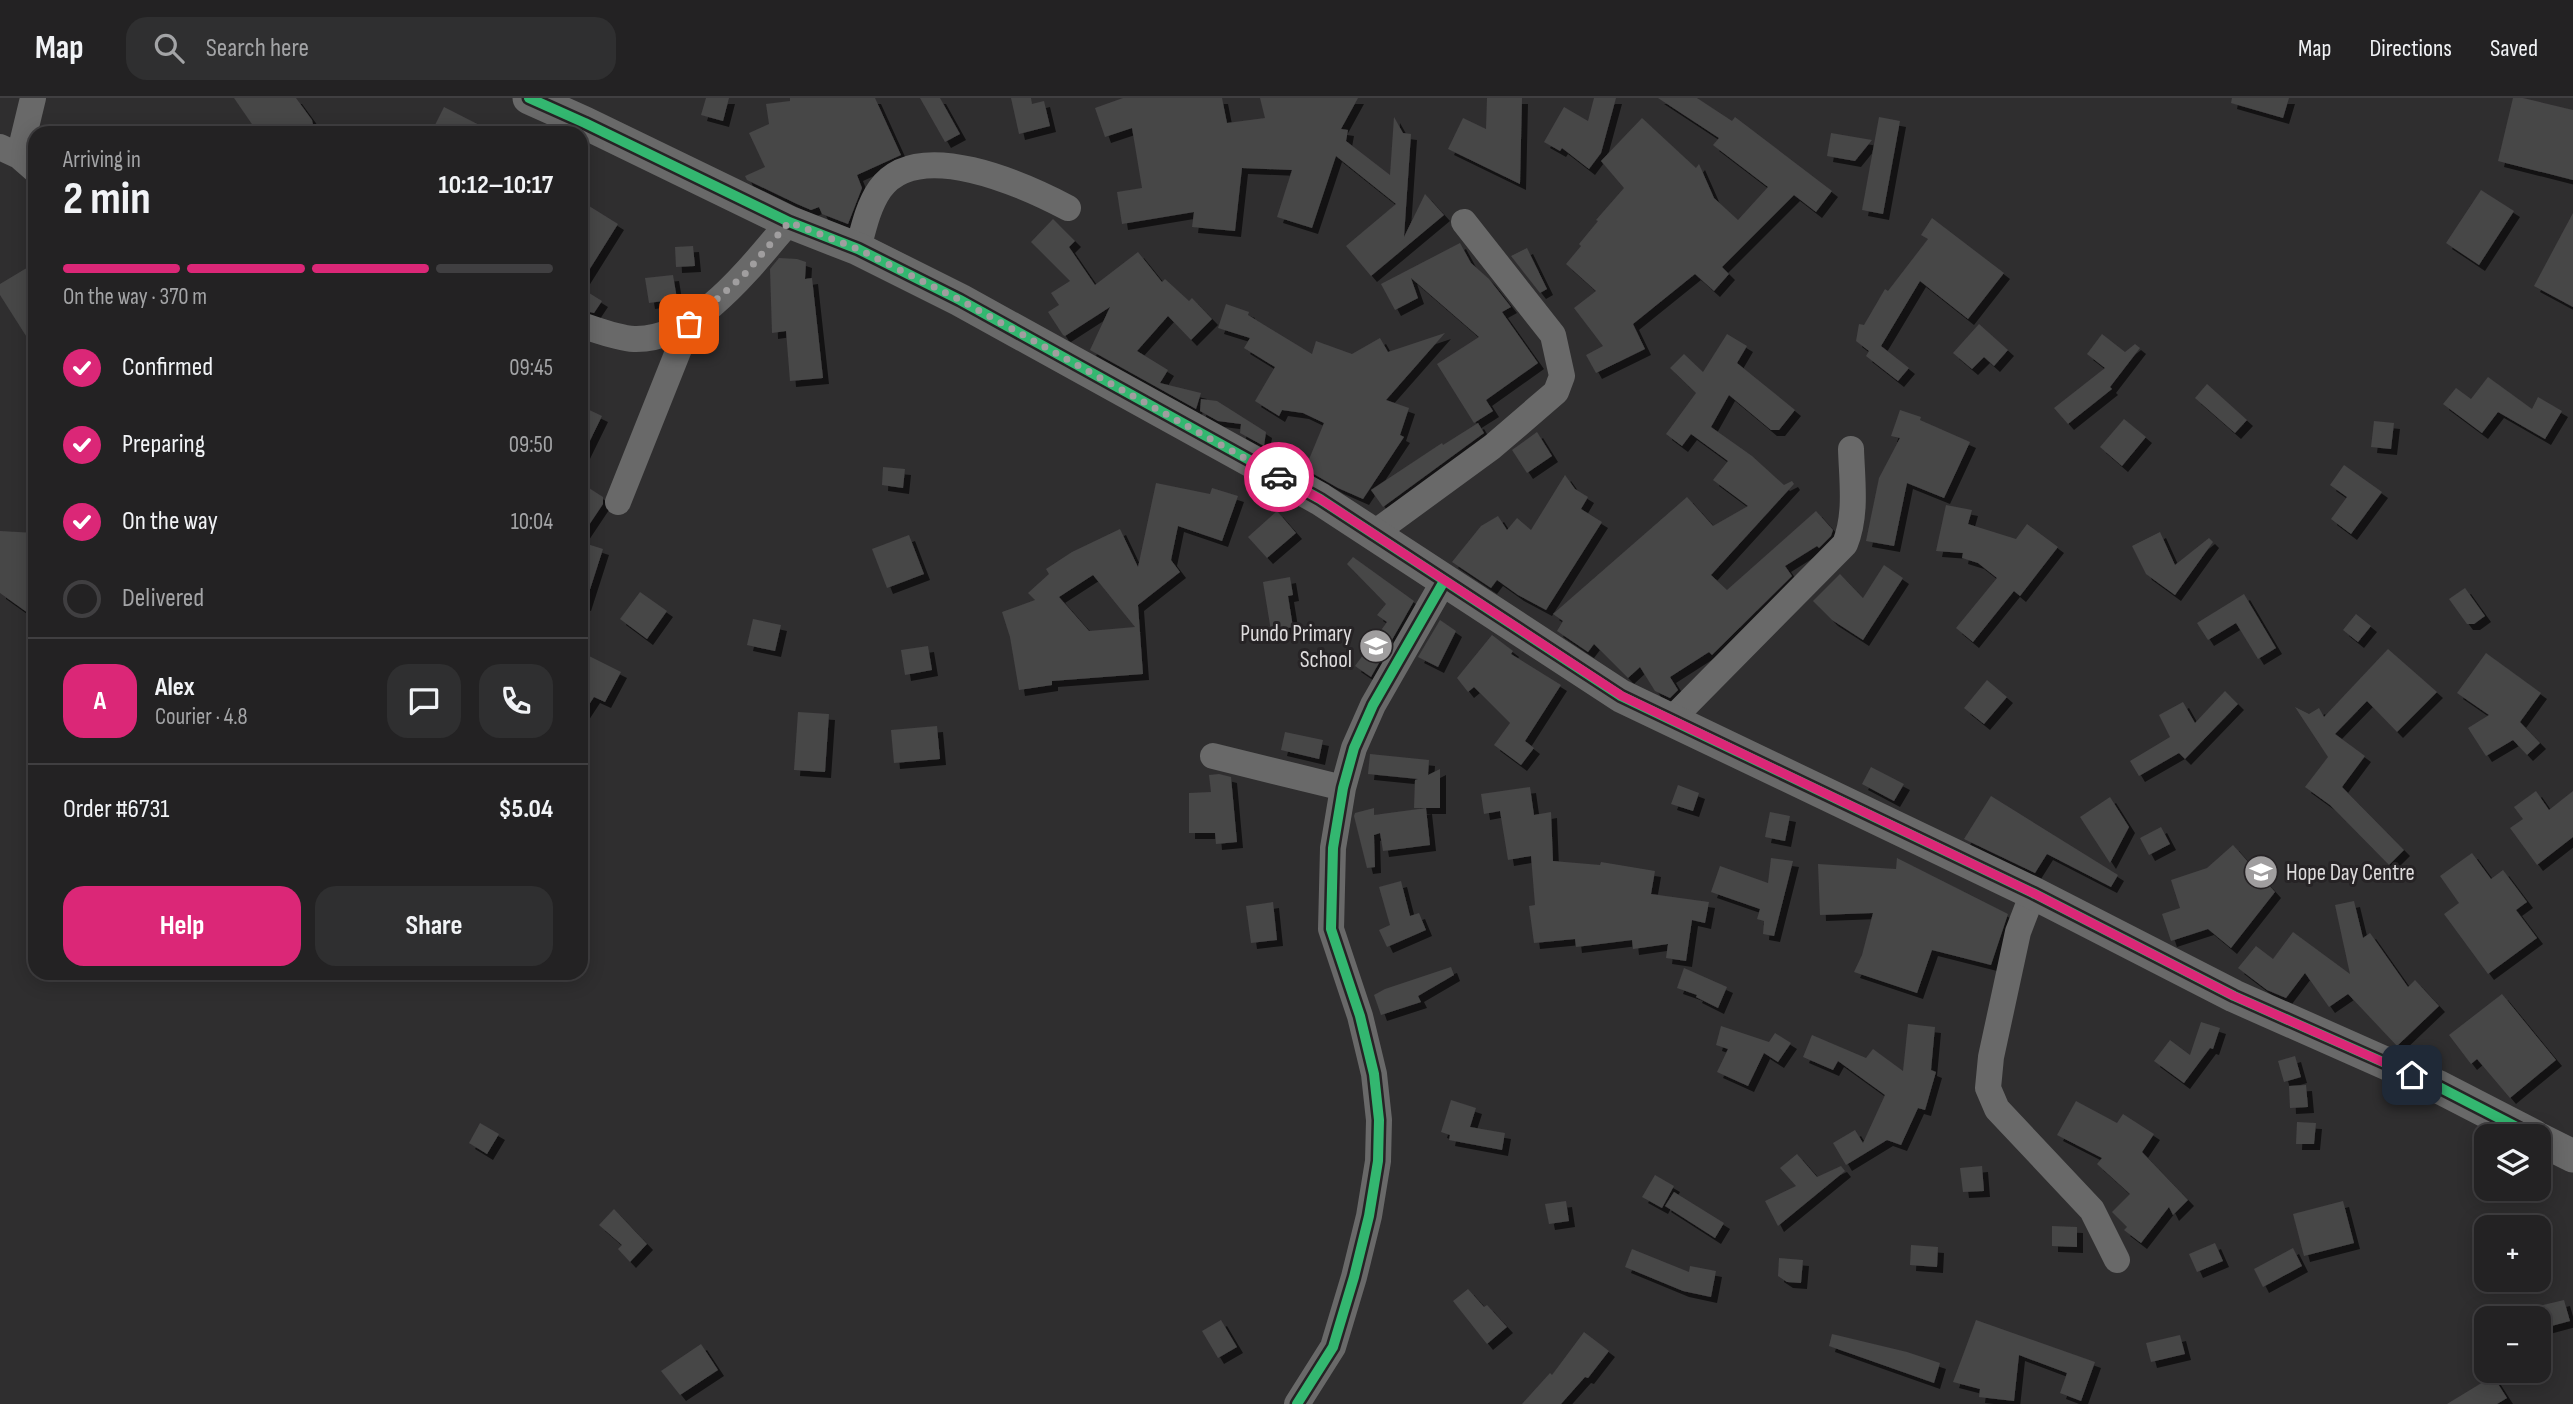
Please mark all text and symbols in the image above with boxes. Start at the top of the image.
search box [126,17,616,80]
text: Map [35,28,84,68]
icon: search [150,29,188,67]
text: Search here [206,33,309,64]
text: Map [2298,34,2331,63]
text: Directions [2369,34,2452,63]
text: Saved [2490,34,2538,63]
text: Arriving in [63,146,141,174]
text: 10:12–10:17 [439,170,553,201]
text: 2 min [63,172,151,227]
text: On the way · 370 m [63,283,207,311]
pin [659,294,719,354]
icon: bag [670,305,708,343]
icon: check [63,349,101,387]
text: Confirmed [122,352,213,383]
text: 09:45 [509,354,553,382]
icon: check [63,426,101,464]
text: Preparing [122,429,205,460]
text: 09:50 [509,431,553,459]
courier [1244,442,1314,512]
icon: car [1260,458,1298,496]
icon: check [63,503,101,541]
text: On the way [122,506,218,537]
text: 10:04 [511,508,553,536]
text: Delivered [122,583,204,614]
place label: Pundo Primary School [1240,620,1352,674]
school or university icon: Pundo Primary School [1357,627,1395,665]
button: chat [387,664,461,738]
button: phone [479,664,553,738]
text: Alex [155,672,195,703]
text: A [94,686,106,717]
text: Courier · 4.8 [155,703,248,731]
text: Order #6731 [63,794,169,825]
text: $5.04 [499,794,553,825]
school or university icon: Hope Day Centre [2242,853,2280,891]
place label: Hope Day Centre [2286,859,2415,887]
button: Help [63,886,301,966]
button: Share [315,886,553,966]
pin [2382,1045,2442,1105]
icon: home [2393,1056,2431,1094]
map controls [2474,1124,2551,1383]
button: layers [2474,1124,2551,1201]
button: + [2474,1215,2551,1292]
button: − [2474,1306,2551,1383]

